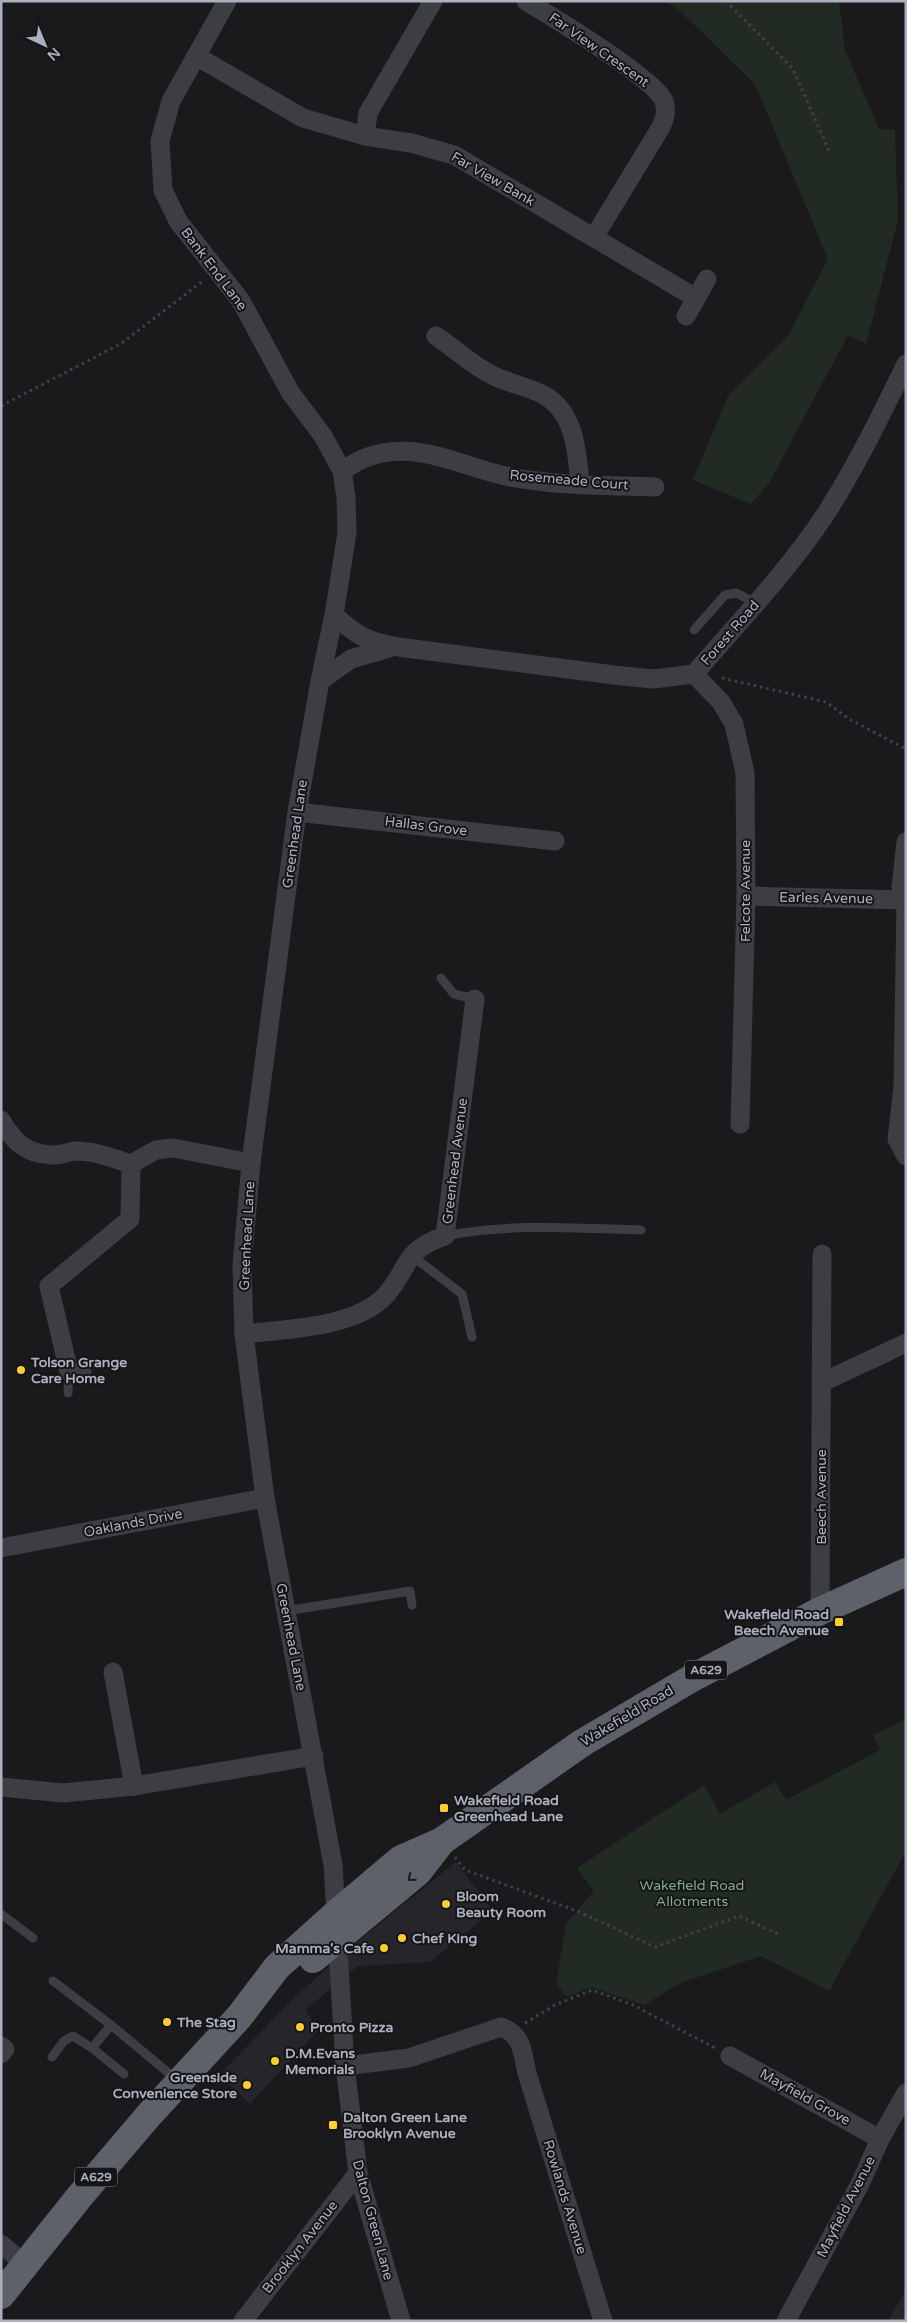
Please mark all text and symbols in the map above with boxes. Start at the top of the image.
street label: Far View Crescent [546,9,653,91]
north arrow [20,20,70,70]
text: N [44,44,64,64]
street label: Far View Bank [448,148,538,210]
street label: Bank End Lane [177,224,251,314]
street label: Rosemeade Court [509,466,630,494]
street label: Forest Road [697,597,763,669]
street label: Greenhead Lane [279,779,311,889]
street label: Hallas Grove [384,813,468,840]
street label: Felcote Avenue [737,840,754,942]
street label: Earles Avenue [779,889,873,907]
street label: Greenhead Avenue [439,1097,471,1225]
street label: Greenhead Lane [236,1181,258,1291]
place label: Tolson Grange Care Home [30,1354,127,1387]
marker: Tolson Grange Care Home [15,1364,27,1376]
street label: Beech Avenue [813,1449,830,1545]
street label: Oaklands Drive [82,1505,184,1541]
street label: Greenhead Lane [272,1582,310,1692]
place label: Wakefield Road Beech Avenue [724,1606,829,1639]
marker: Wakefield Road Beech Avenue [833,1616,845,1628]
road number: A629 [685,1660,727,1680]
street label: Wakefield Road [578,1682,676,1750]
place label: Wakefield Road Greenhead Lane [454,1792,563,1825]
marker: Wakefield Road Greenhead Lane [438,1802,450,1814]
one-way arrow [408,1873,417,1881]
park label: Wakefield Road Allotments [640,1877,744,1910]
place label: Bloom Beauty Room [456,1888,546,1921]
marker: Bloom Beauty Room [440,1898,452,1910]
place label: Chef King [412,1930,478,1947]
marker: Chef King [396,1932,408,1944]
place label: Mamma's Cafe [275,1940,374,1957]
marker: Mamma's Cafe [378,1942,390,1954]
place label: The Stag [176,2014,236,2031]
marker: The Stag [161,2016,173,2028]
place label: Pronto Pizza [310,2019,393,2036]
marker: Pronto Pizza [294,2021,306,2033]
place label: D.M.Evans Memorials [285,2045,355,2078]
marker: D.M.Evans Memorials [269,2055,281,2067]
street label: Mayfield Grove [757,2065,853,2129]
place label: Greenside Convenience Store [113,2069,237,2102]
marker: Greenside Convenience Store [241,2079,253,2091]
place label: Dalton Green Lane Brooklyn Avenue [343,2109,467,2142]
marker: Dalton Green Lane Brooklyn Avenue [327,2119,339,2131]
street label: Rowlands Avenue [540,2138,590,2256]
street label: Mayfield Avenue [813,2153,879,2261]
street label: Dalton Green Lane [349,2158,397,2282]
road number: A629 [75,2168,117,2186]
street label: Brooklyn Avenue [259,2197,341,2297]

